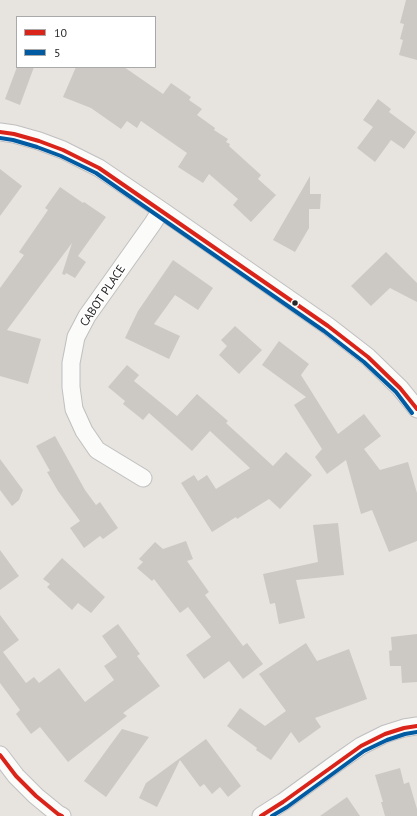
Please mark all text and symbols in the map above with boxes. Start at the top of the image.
legend [16,16,156,68]
text: 10 [54,25,67,40]
text: 5 [54,45,61,60]
street label: CABOT PLACE [77,263,129,329]
unlabelled marker [290,298,300,308]

